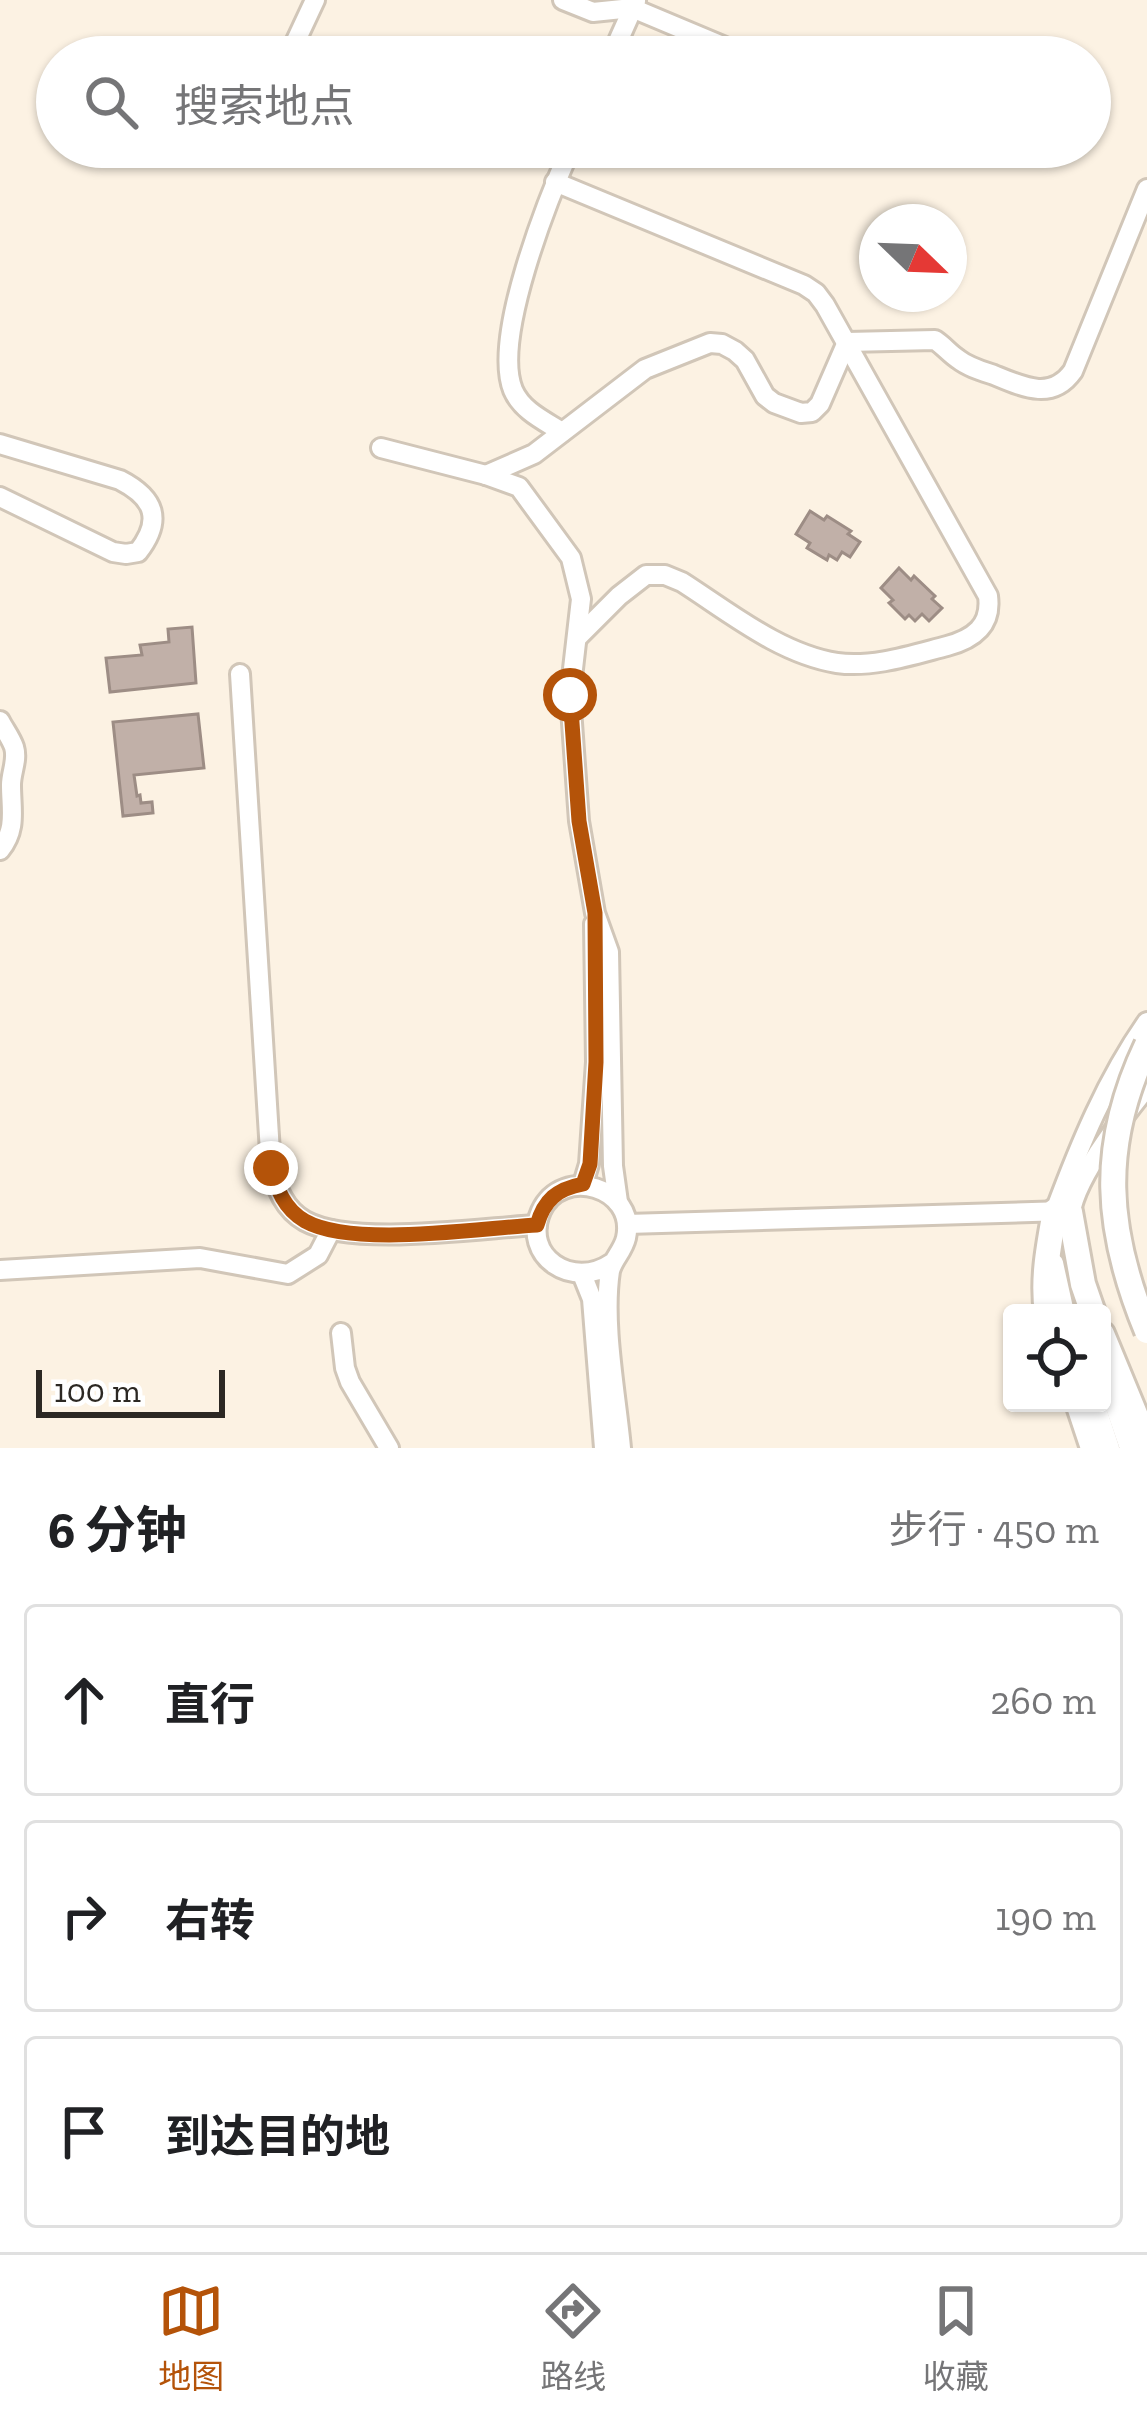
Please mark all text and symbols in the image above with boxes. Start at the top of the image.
search box [36,36,1111,168]
icon: search [78,69,144,135]
text: 搜索地点 [174,80,354,134]
north arrow [859,204,967,312]
route start [543,668,597,722]
route end [244,1141,298,1195]
map controls [1003,1304,1111,1412]
button: locate [1003,1304,1111,1412]
scale bar [36,1364,225,1417]
text: 100 m [54,1371,141,1410]
text: 6 分钟 [48,1500,187,1561]
text: 步行 · 450 m [889,1506,1099,1553]
icon: ahead [51,1667,117,1733]
text: 260 m [990,1677,1096,1724]
text: 直行 [165,1678,255,1732]
icon: right [51,1883,117,1949]
text: 190 m [995,1893,1096,1940]
text: 右转 [165,1894,255,1948]
icon: arrive [51,2099,117,2165]
text: 到达目的地 [165,2110,390,2164]
tab: 地图 [158,2278,224,2398]
tab: 路线 [540,2278,606,2398]
tab: 收藏 [923,2278,989,2398]

